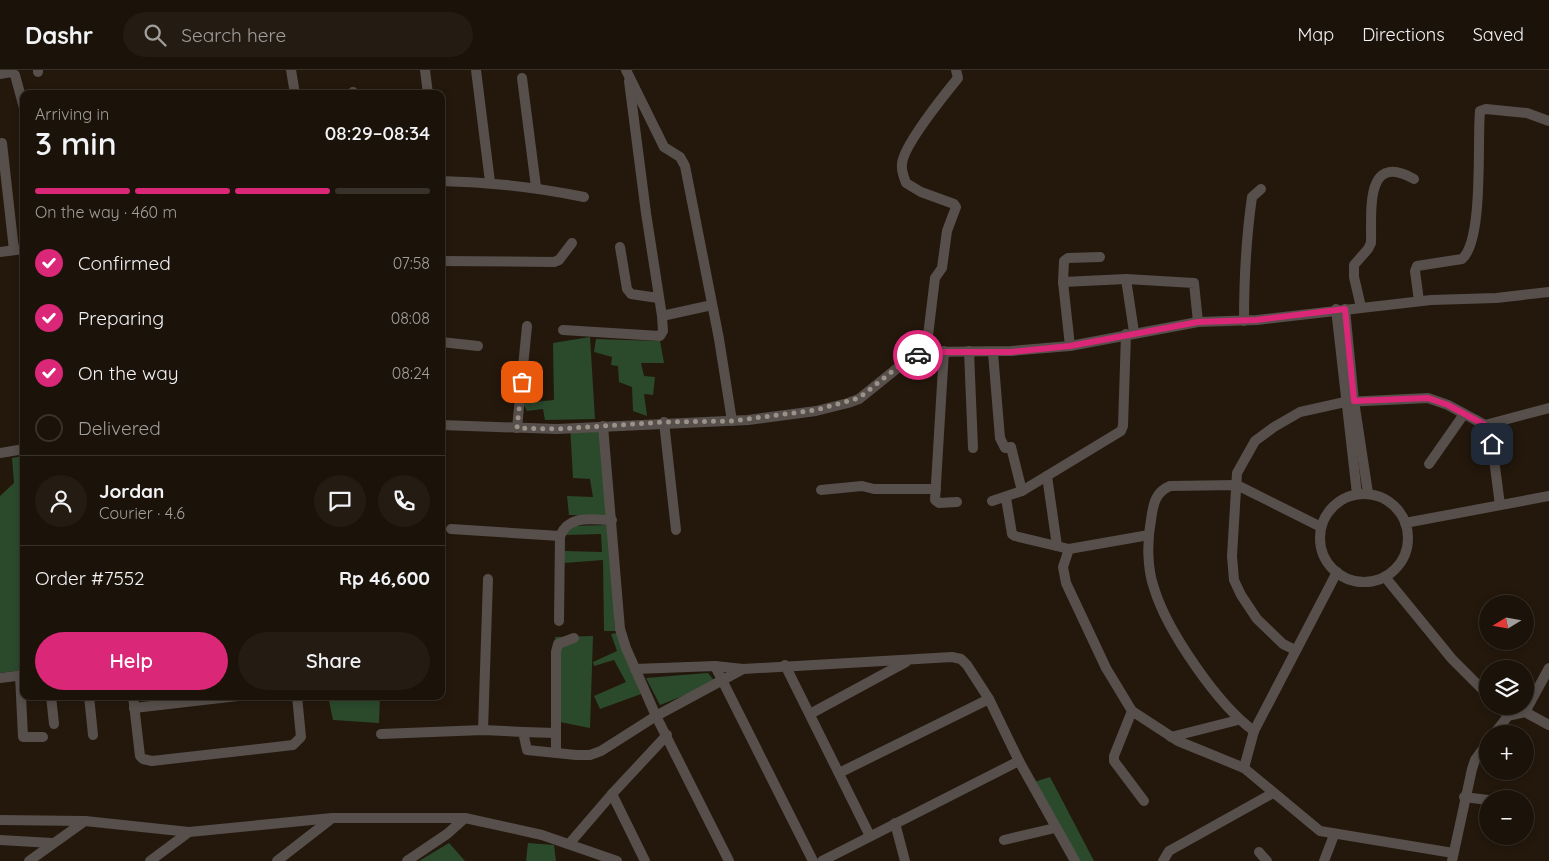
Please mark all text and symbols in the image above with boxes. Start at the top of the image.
search box [123,12,473,57]
text: Dashr [25,20,93,50]
icon: search [141,21,169,49]
text: Search here [181,23,286,47]
text: Map [1297,23,1334,46]
text: Directions [1362,23,1445,46]
text: Saved [1473,23,1524,46]
text: Arriving in [35,104,109,124]
text: 08:29–08:34 [325,121,430,145]
text: 3 min [35,123,117,163]
text: On the way · 460 m [35,202,177,222]
icon: check [35,249,63,277]
text: Confirmed [78,251,171,275]
text: 07:58 [393,253,430,273]
icon: check [35,304,63,332]
text: Preparing [78,306,164,330]
text: 08:08 [391,308,430,328]
courier [893,330,943,380]
icon: car [904,341,932,369]
icon: check [35,359,63,387]
text: On the way [78,361,179,385]
pin [501,361,543,403]
text: 08:24 [392,363,430,383]
icon: bag [508,368,536,396]
text: Delivered [78,416,161,440]
pin [1471,423,1513,465]
icon: home [1478,430,1506,458]
button: person [35,475,87,527]
button: chat [314,475,366,527]
button: phone [378,475,430,527]
text: Jordan [99,479,164,503]
text: Courier · 4.6 [99,503,185,523]
text: Order #7552 [35,566,145,590]
text: Rp 46,600 [339,566,430,590]
north arrow [1479,595,1534,650]
map controls [1479,595,1534,845]
button: Help [35,632,228,690]
button: Share [238,632,430,690]
button: layers [1479,660,1534,715]
button: + [1479,725,1534,780]
button: − [1479,790,1534,845]

